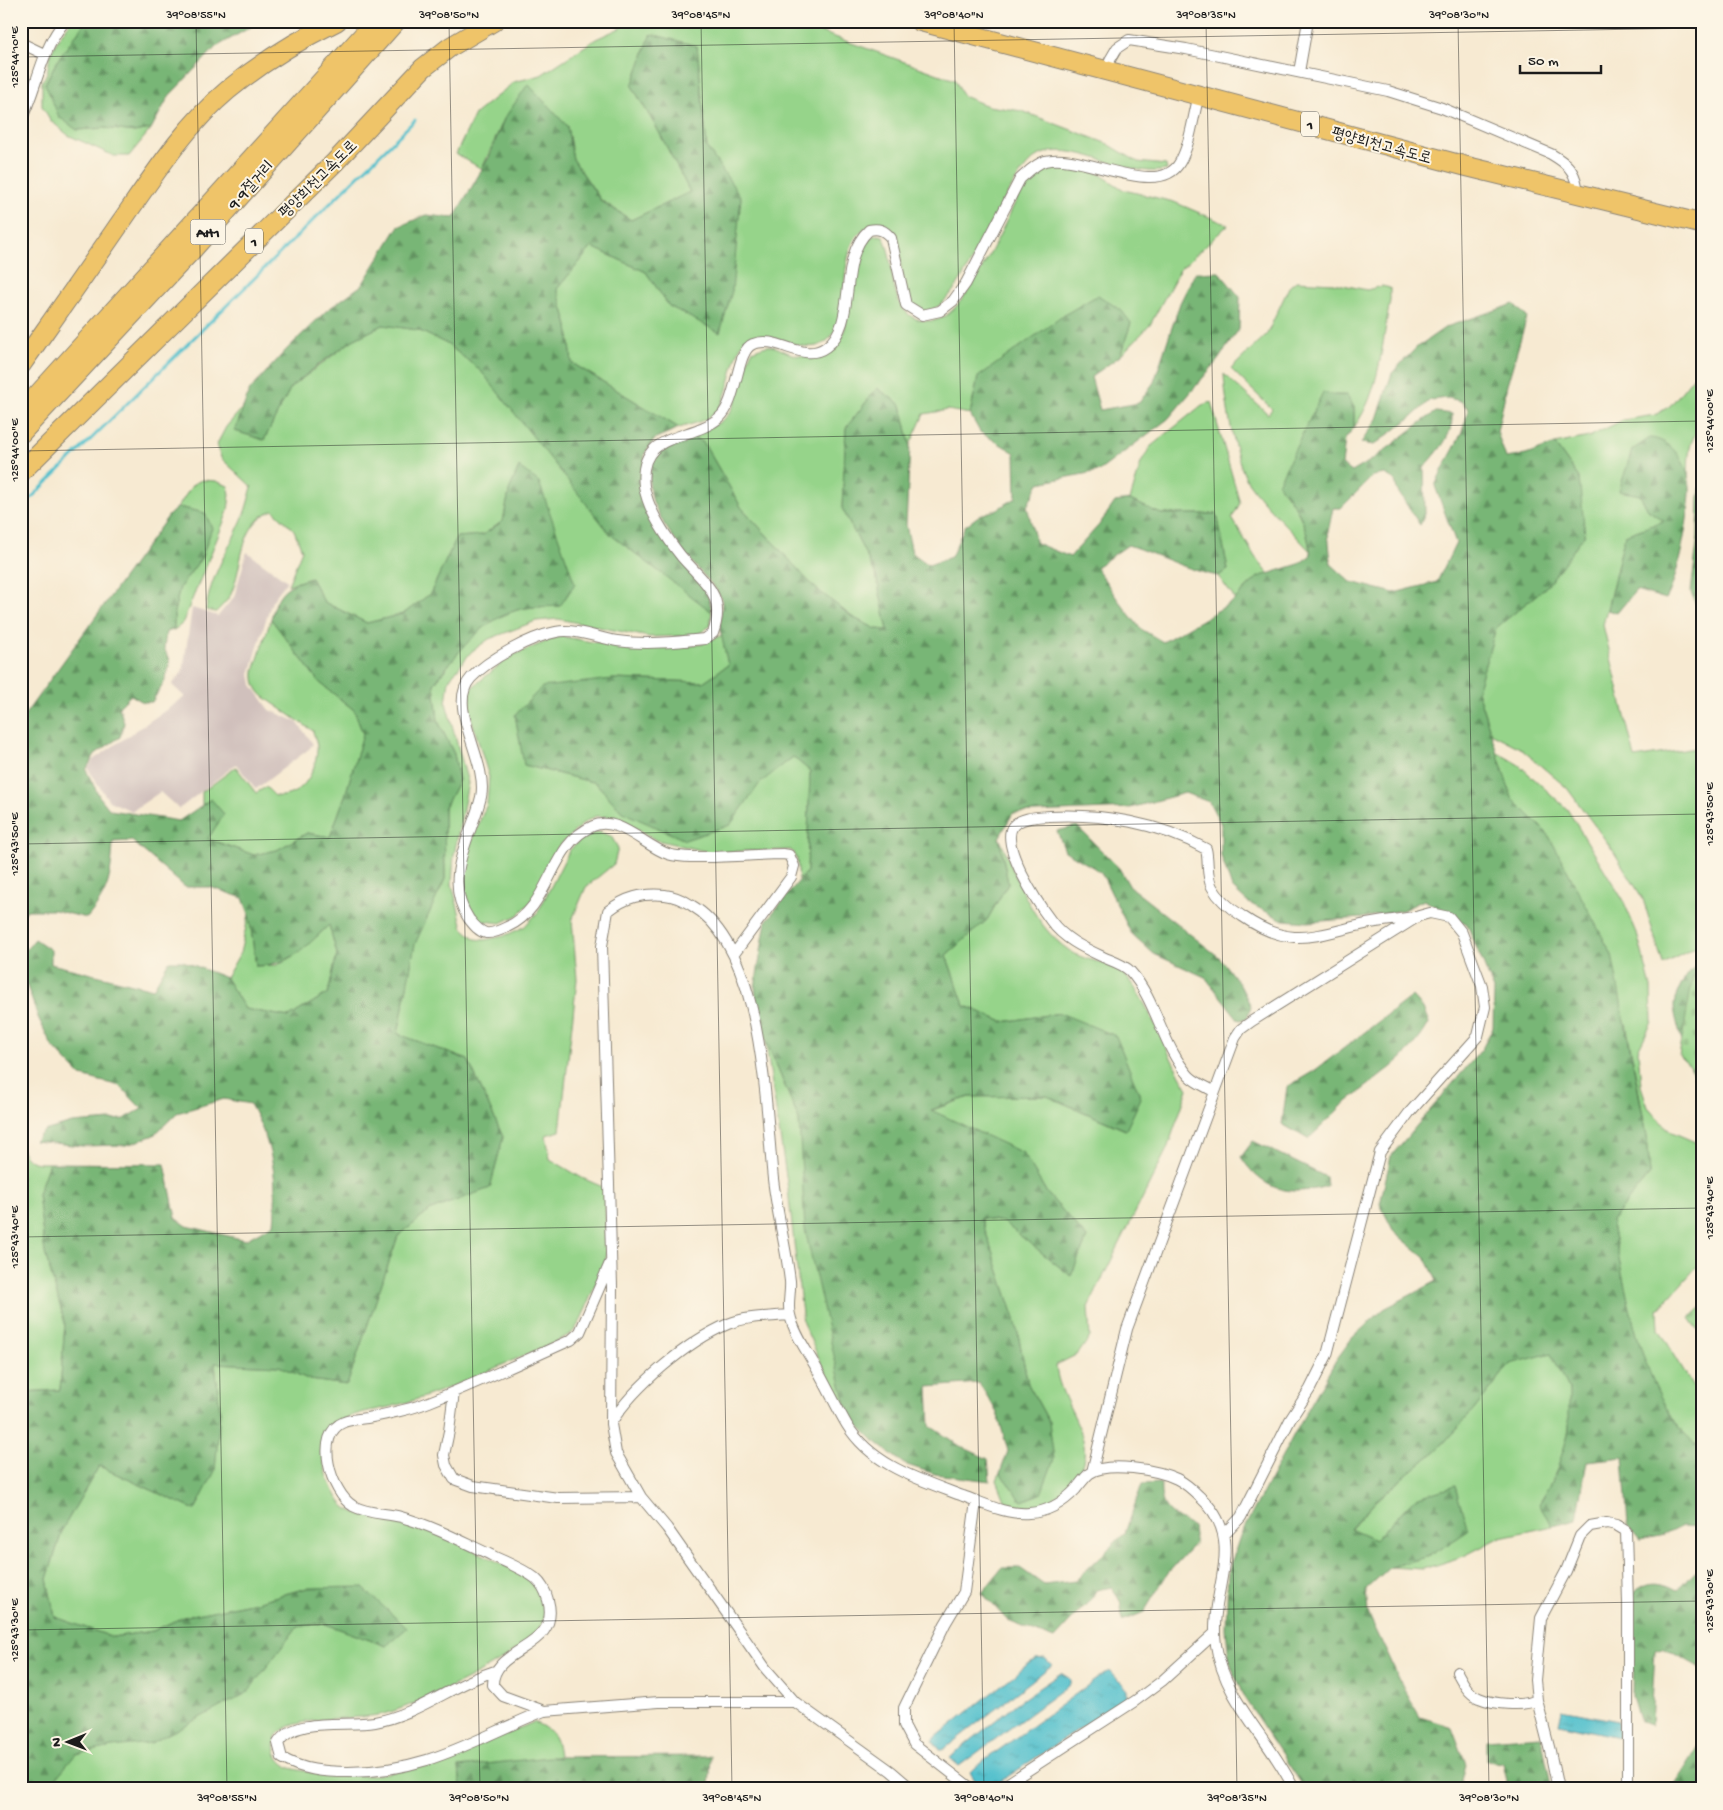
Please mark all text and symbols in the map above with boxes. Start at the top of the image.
text: 39°08'55"N [165,9,226,23]
text: 39°08'50"N [418,9,479,23]
text: 39°08'45"N [671,9,731,23]
text: 39°08'40"N [923,9,984,23]
text: 39°08'35"N [1175,9,1236,23]
text: 39°08'30"N [1428,9,1489,23]
text: 125°44'10"E [9,26,23,88]
scale bar [1520,42,1602,74]
text: 50 m [1528,53,1559,71]
road number: 1 [1301,112,1319,136]
street label: 평양희천고속도로 [1329,124,1434,170]
street label: 평양희천고속도로 [276,137,363,224]
street label: 9·9절거리 [224,157,280,216]
road number: AH1 [190,220,226,244]
road number: 1 [245,228,263,254]
text: 125°44'00"E [1704,389,1718,453]
text: 125°44'00"E [9,418,23,482]
text: 125°43'50"E [1704,782,1718,846]
text: 125°43'50"E [9,812,23,876]
text: 125°43'40"E [1704,1176,1718,1240]
text: 125°43'40"E [9,1205,23,1269]
text: 125°43'30"E [1704,1569,1718,1633]
text: 125°43'30"E [9,1598,23,1662]
north arrow [42,1718,92,1768]
text: N [49,1737,66,1747]
text: 39°08'55"N [196,1792,257,1806]
text: 39°08'50"N [448,1792,509,1806]
text: 39°08'45"N [702,1792,762,1806]
text: 39°08'40"N [953,1792,1014,1806]
text: 39°08'35"N [1206,1792,1267,1806]
text: 39°08'30"N [1458,1792,1519,1806]

